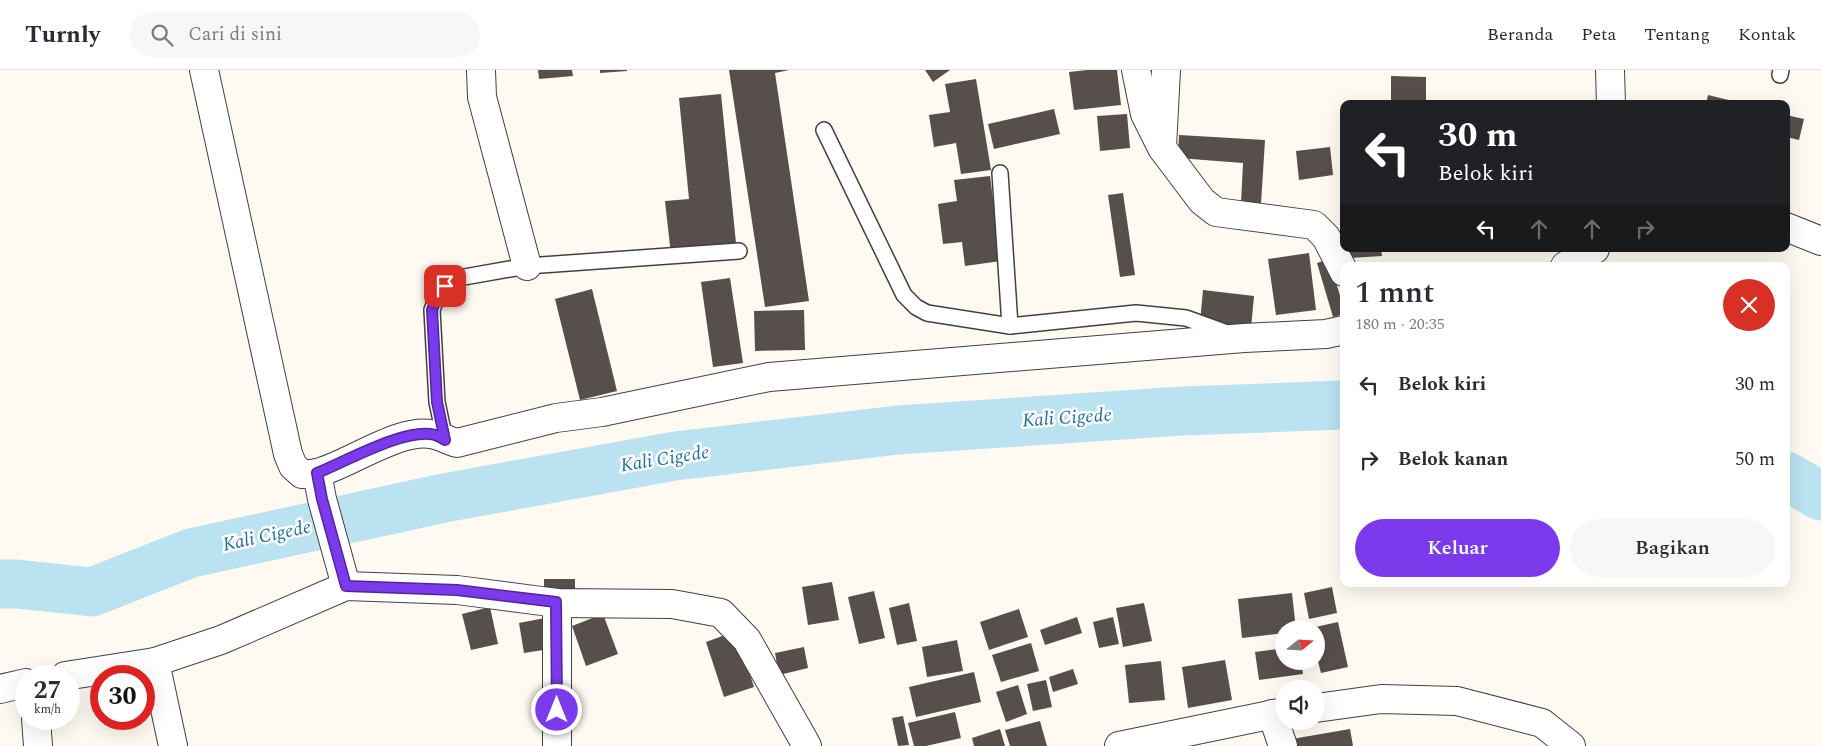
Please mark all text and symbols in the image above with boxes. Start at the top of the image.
search box [130,12,480,57]
text: Turnly [25,17,100,53]
text: Cari di sini [188,20,282,49]
icon: search [148,21,176,49]
text: Beranda [1487,21,1553,48]
text: Peta [1581,21,1616,48]
text: Tentang [1644,21,1710,48]
text: Kontak [1738,21,1796,48]
text: 30 m [1438,109,1518,162]
icon: left [1355,120,1420,185]
text: Belok kiri [1438,157,1534,190]
icon: left [1472,215,1500,243]
icon: ahead [1525,215,1553,243]
icon: ahead [1578,215,1606,243]
icon: right [1631,215,1659,243]
pin [424,265,466,307]
text: 1 mnt [1355,270,1434,316]
icon: arrive [431,272,459,300]
button: close [1723,279,1775,331]
text: 180 m · 20:35 [1355,312,1445,336]
text: Belok kiri [1398,370,1486,399]
text: 30 m [1735,370,1775,399]
icon: left [1355,371,1383,399]
water label: Kali Cigede [1021,400,1113,436]
water label: Kali Cigede [618,438,712,480]
text: Belok kanan [1398,445,1508,474]
text: 50 m [1735,445,1775,474]
icon: right [1355,446,1383,474]
water label: Kali Cigede [220,512,314,560]
button: Keluar [1355,519,1560,577]
button: Bagikan [1570,519,1775,577]
north arrow [1275,620,1325,670]
map controls [1275,620,1325,730]
speed limit sign: 30 [90,665,155,730]
text: 27 [33,672,62,710]
button: sound [1275,680,1325,730]
position arrow [530,683,582,735]
text: km/h [34,700,61,719]

